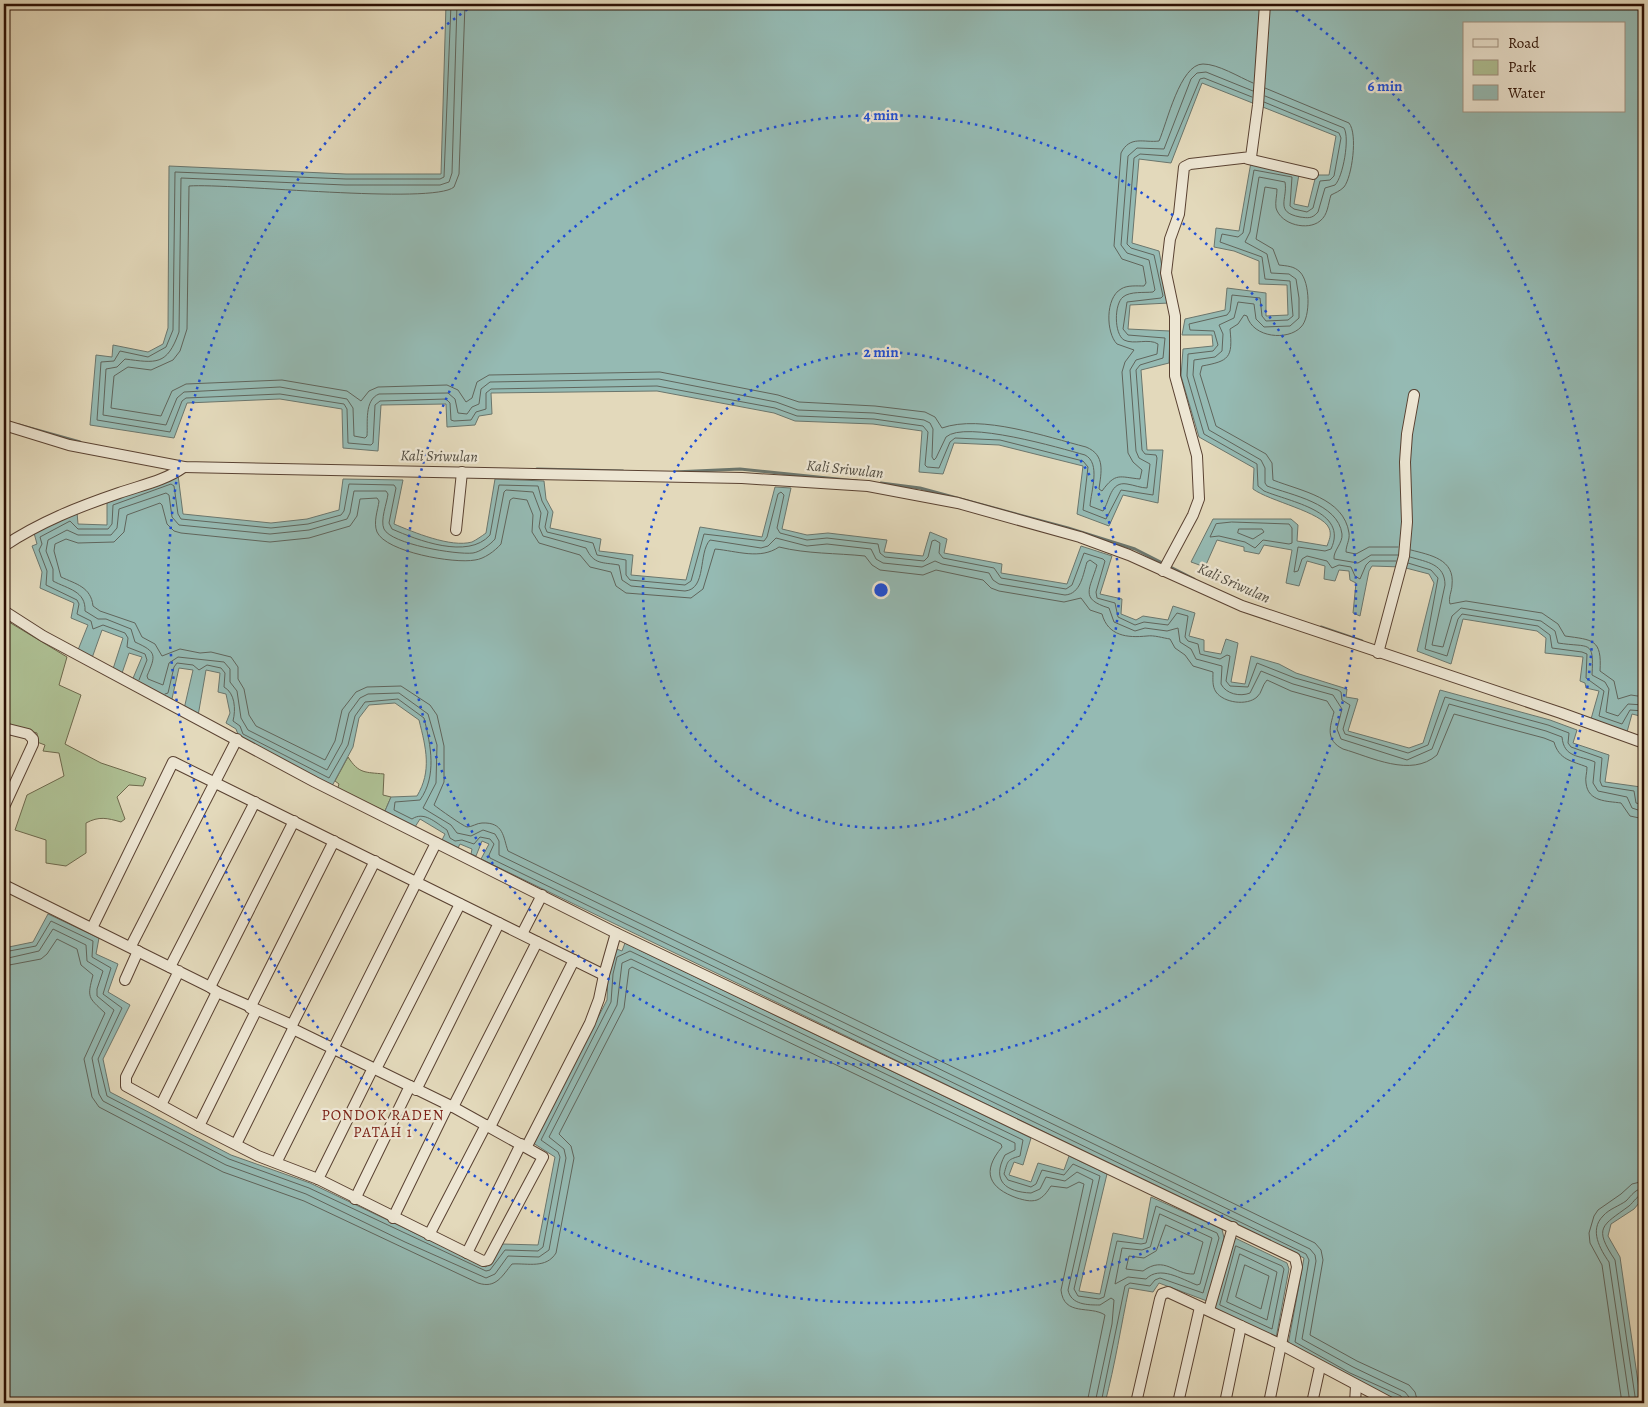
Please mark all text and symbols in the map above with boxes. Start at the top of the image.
legend [1463,22,1626,112]
text: Road [1508,33,1540,53]
text: Park [1508,57,1537,77]
text: 6 min [1368,76,1403,96]
text: Water [1507,83,1545,103]
text: 4 min [863,105,899,125]
text: 2 min [863,342,899,362]
water label: Kali Sriwulan [400,445,478,467]
water label: Kali Sriwulan [805,455,885,483]
water label: Kali Sriwulan [1195,558,1273,608]
centre of rings [872,581,890,599]
district label: PONDOK RADEN PATAH 1 [322,1105,444,1142]

